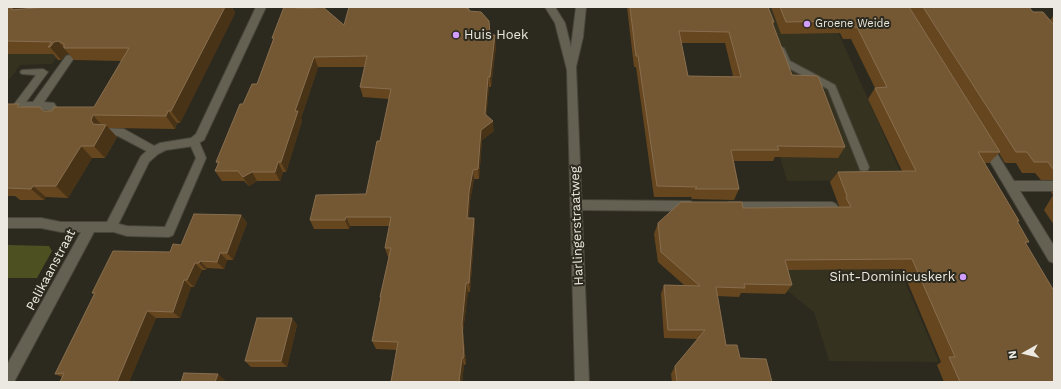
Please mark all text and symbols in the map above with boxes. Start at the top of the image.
place label: Groene Weide [815,17,890,31]
marker: Groene Weide [802,19,812,29]
place label: Huis Hoek [464,27,528,43]
marker: Huis Hoek [451,30,461,40]
street label: Harlingerstraatweg [567,166,587,286]
street label: Pelikaanstraat [23,227,79,313]
place label: Sint-Dominicuskerk [829,269,955,285]
marker: Sint-Dominicuskerk [958,272,968,282]
north arrow [1005,333,1045,373]
text: N [1006,350,1020,360]

